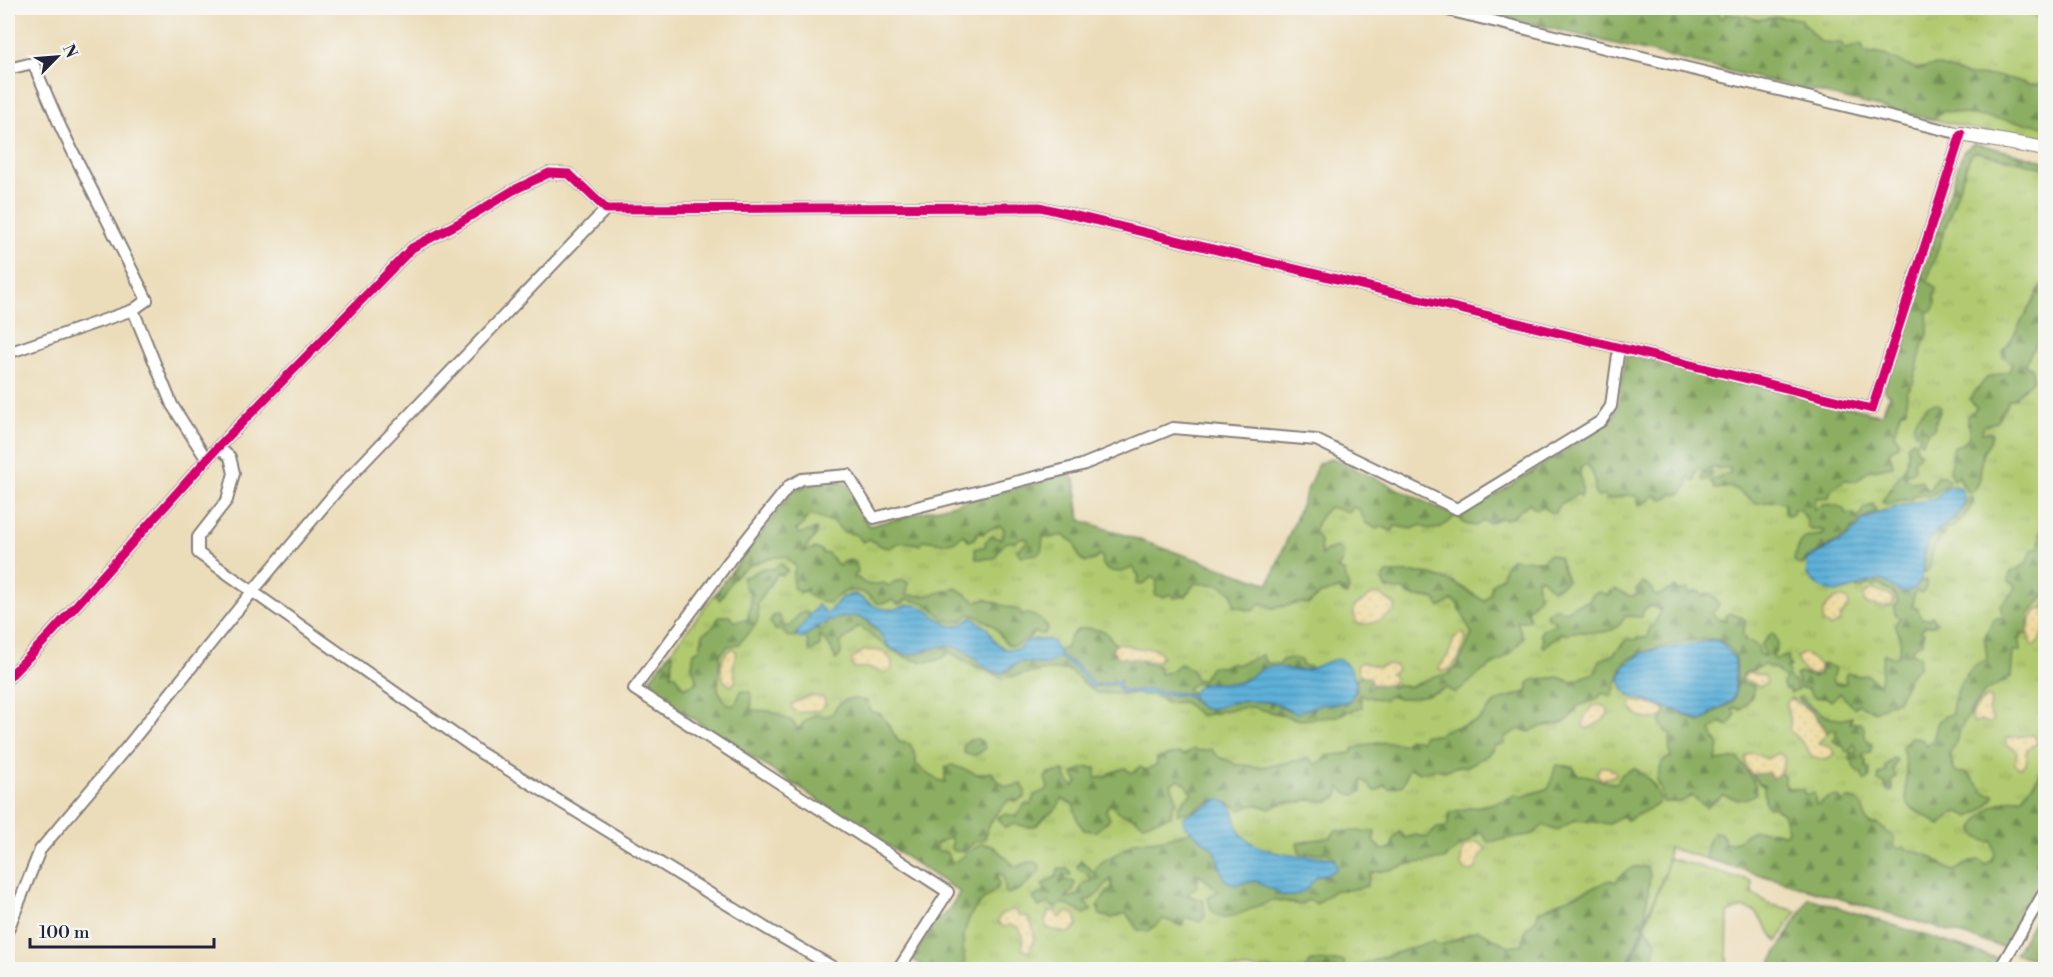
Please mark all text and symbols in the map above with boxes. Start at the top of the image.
north arrow [27,27,87,87]
text: N [58,41,82,61]
scale bar [30,911,214,949]
text: 100 m [39,921,90,944]

